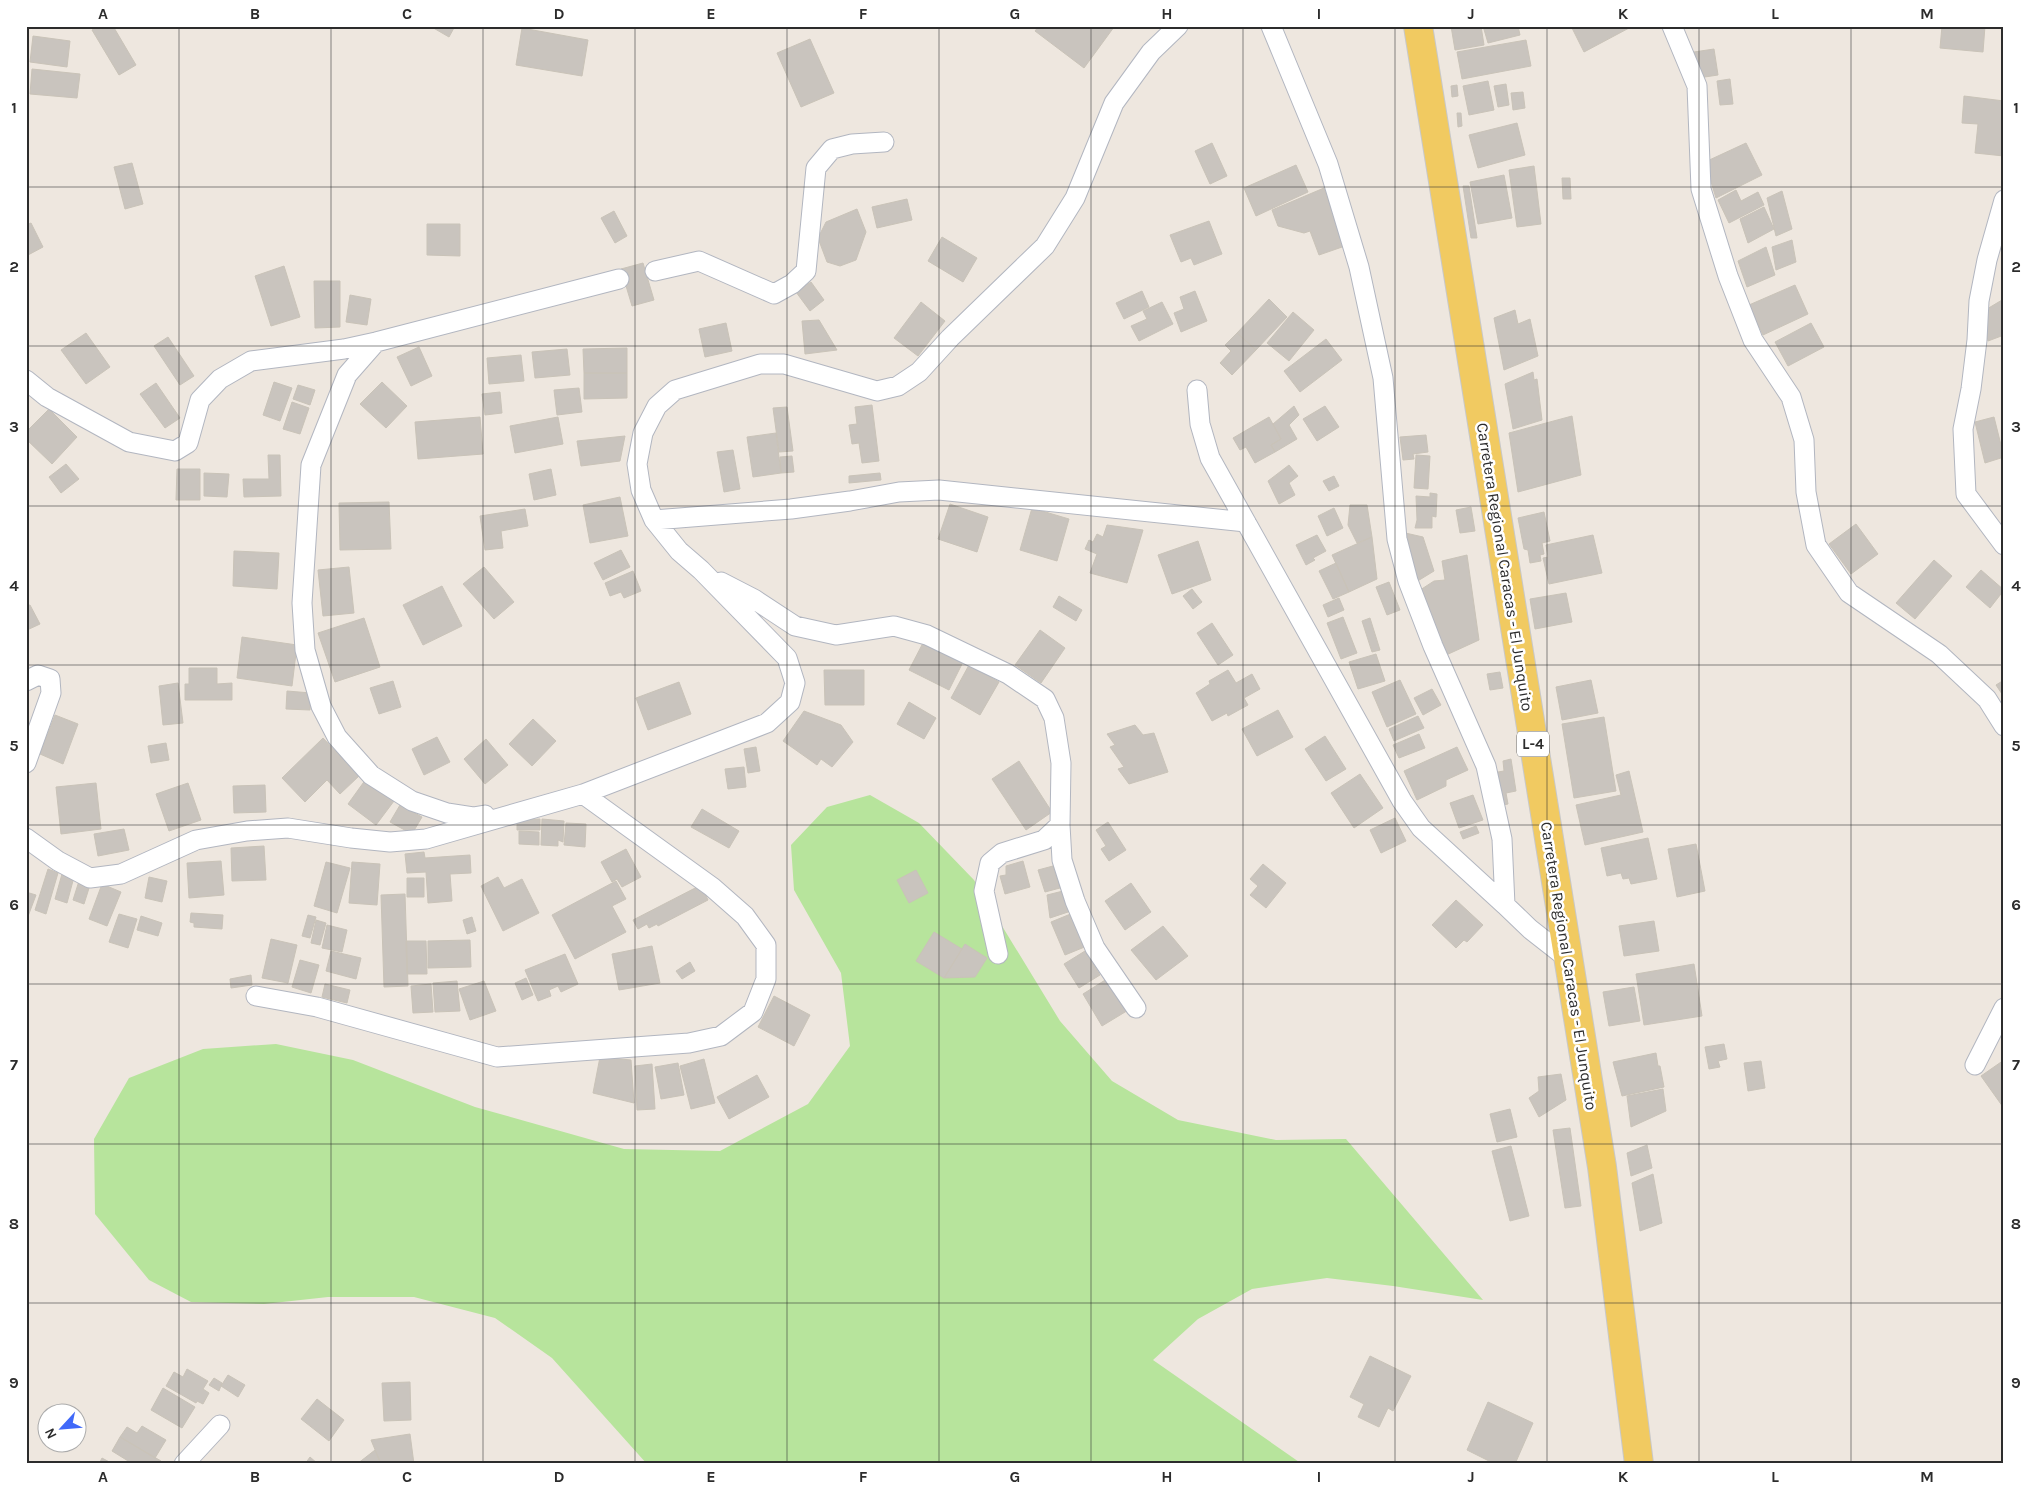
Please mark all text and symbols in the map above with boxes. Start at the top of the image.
text: A [98,4,108,23]
text: B [250,4,260,23]
text: C [402,4,412,23]
text: D [554,4,565,23]
text: E [706,4,716,23]
text: F [859,4,868,23]
text: G [1010,4,1020,23]
text: H [1161,4,1173,23]
text: I [1317,4,1321,23]
text: J [1467,4,1475,23]
text: K [1618,4,1629,23]
text: L [1771,4,1779,23]
text: M [1920,4,1934,23]
text: 1 [11,98,17,117]
text: 1 [2013,98,2019,117]
text: 2 [9,257,19,276]
text: 2 [2011,257,2021,276]
text: 3 [9,417,19,436]
text: 3 [2011,417,2021,436]
street label: Carretera Regional Caracas - El Junquito [1473,421,1537,713]
text: 4 [9,576,19,595]
text: 4 [2011,576,2021,595]
road number: L-4 [1517,732,1549,756]
text: 5 [9,736,19,755]
text: 5 [2011,736,2021,755]
street label: Carretera Regional Caracas - El Junquito [1537,820,1601,1112]
text: 6 [9,895,19,914]
text: 6 [2011,895,2021,914]
text: 7 [10,1055,18,1074]
text: 7 [2012,1055,2020,1074]
text: 8 [9,1214,19,1233]
text: 8 [2011,1214,2021,1233]
text: 9 [9,1373,19,1392]
text: 9 [2011,1373,2021,1392]
north arrow [38,1402,88,1452]
text: N [41,1425,61,1442]
text: A [98,1467,108,1486]
text: B [250,1467,260,1486]
text: C [402,1467,412,1486]
text: D [554,1467,565,1486]
text: E [706,1467,716,1486]
text: F [859,1467,868,1486]
text: G [1010,1467,1020,1486]
text: H [1161,1467,1173,1486]
text: I [1317,1467,1321,1486]
text: J [1467,1467,1475,1486]
text: K [1618,1467,1629,1486]
text: L [1771,1467,1779,1486]
text: M [1920,1467,1934,1486]

